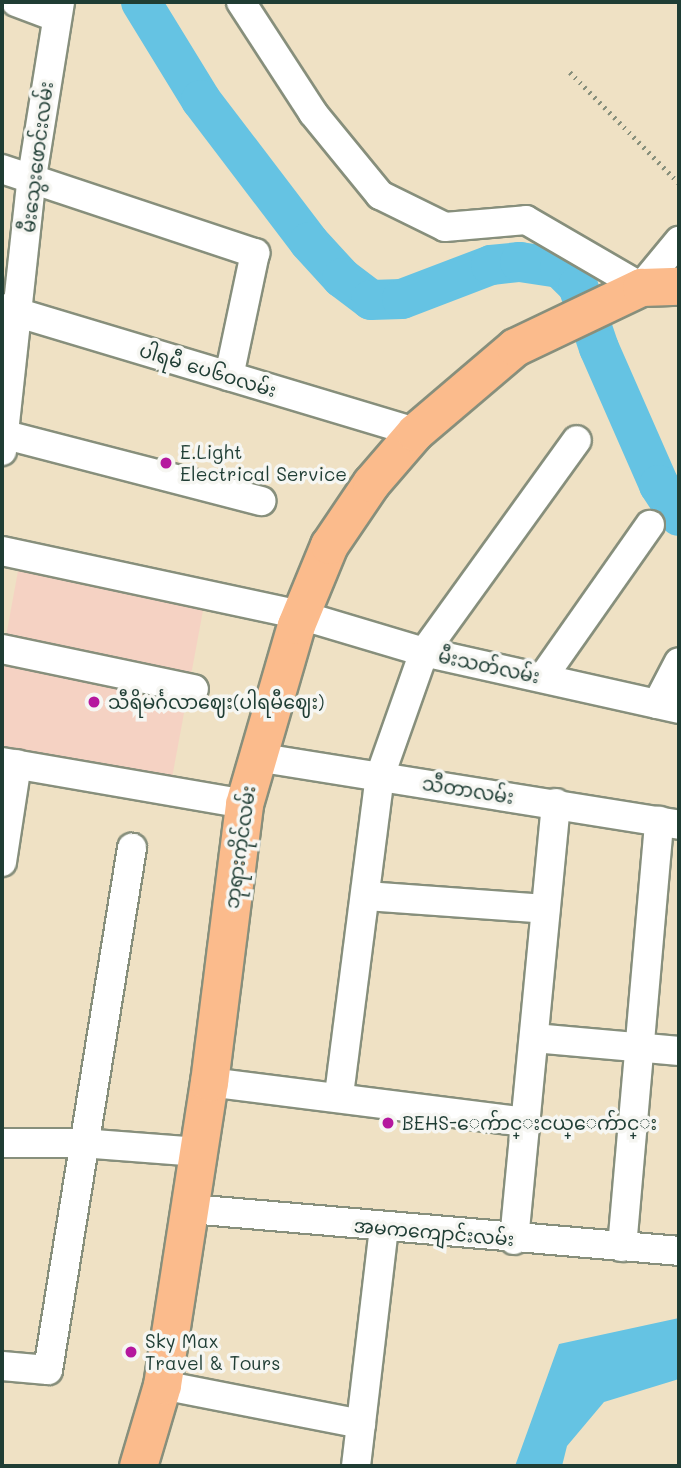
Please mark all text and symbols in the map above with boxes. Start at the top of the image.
street label: မီးသွေးဖောင်းလမ်း [16,80,58,234]
street label: ပါရမီ ပေ၆ဝလမ်း [137,338,279,402]
place label: E.Light Electrical Service [180,441,347,485]
marker: E.Light Electrical Service [158,455,174,471]
street label: မီးသတ်လမ်း [436,644,542,688]
place label: သီရိမင်္ဂလာဈေး(ပါရမီဈေး) [108,691,325,713]
marker: သီရိမင်္ဂလာဈေး(ပါရမီဈေး) [86,694,102,710]
street label: သီတာလမ်း [421,772,515,808]
street label: ဘုရားကိုင်လမ်း [220,784,260,910]
place label: BEHS-ေက်ာင္းငယ္ေက်ာင္း [402,1112,657,1134]
marker: BEHS-ေက်ာင္းငယ္ေက်ာင္း [380,1115,396,1131]
street label: အမကကျောင်းလမ်း [353,1214,515,1250]
place label: Sky Max Travel & Tours [145,1330,280,1374]
marker: Sky Max Travel & Tours [123,1344,139,1360]

